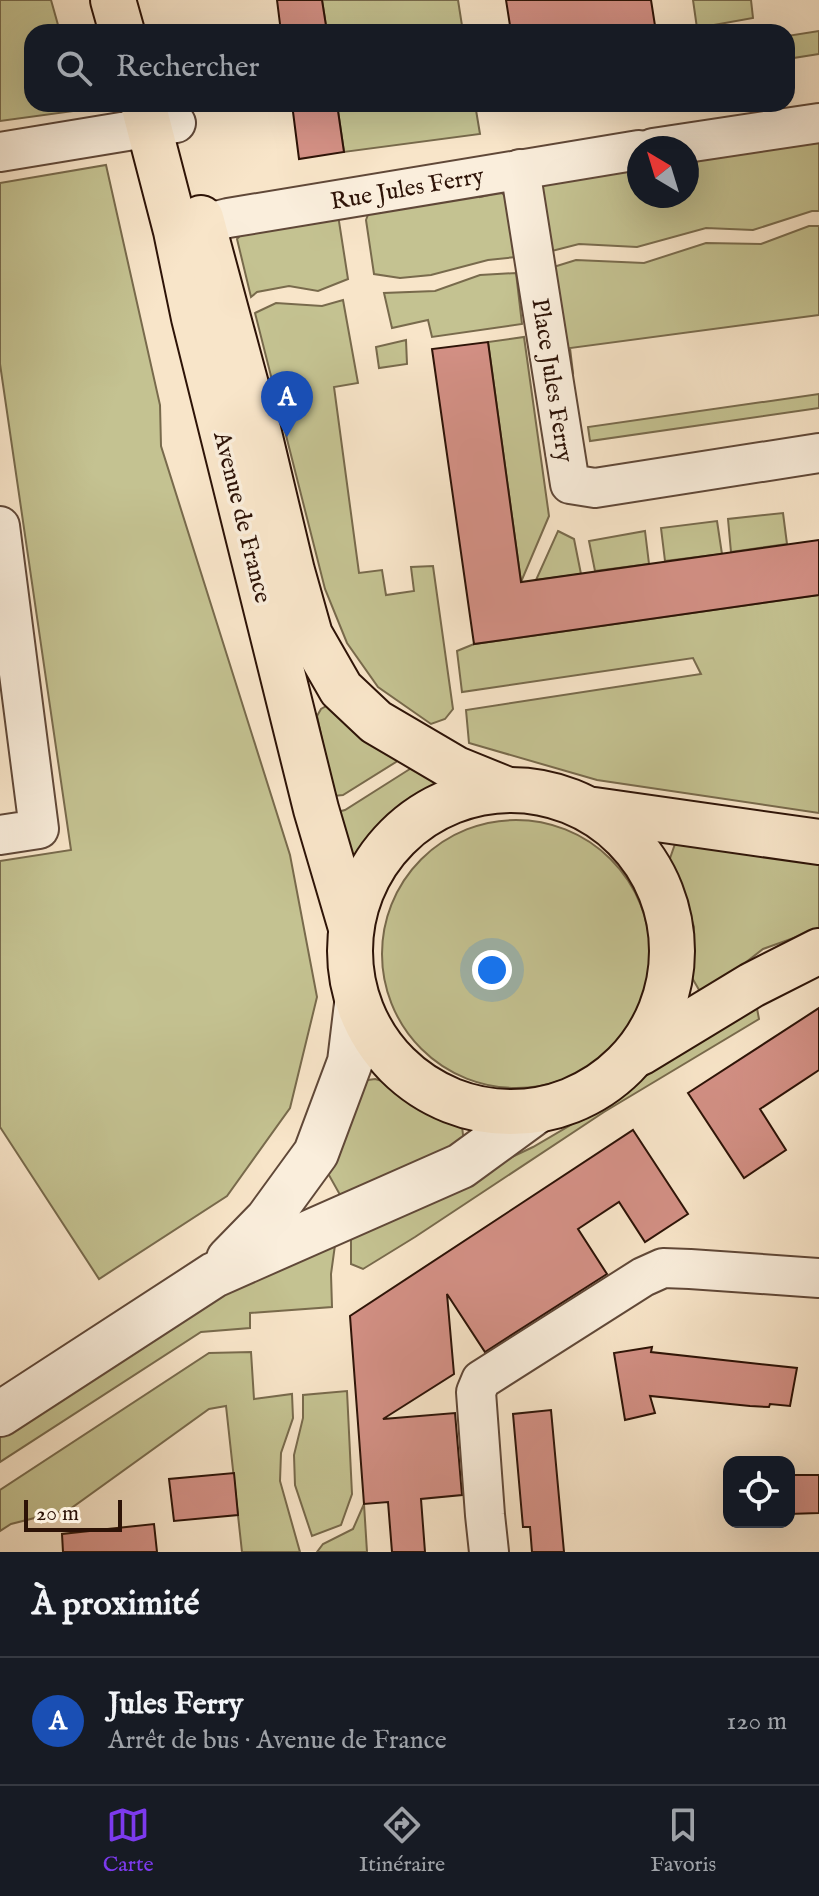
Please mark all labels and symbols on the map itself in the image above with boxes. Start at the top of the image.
north arrow [627,136,699,208]
street label: Rue Jules Ferry [328,161,487,218]
street label: Place Jules Ferry [523,296,580,465]
pin: A [261,371,313,437]
street label: Avenue de France [205,427,278,606]
your location [472,950,512,990]
scale bar [24,1496,122,1532]

